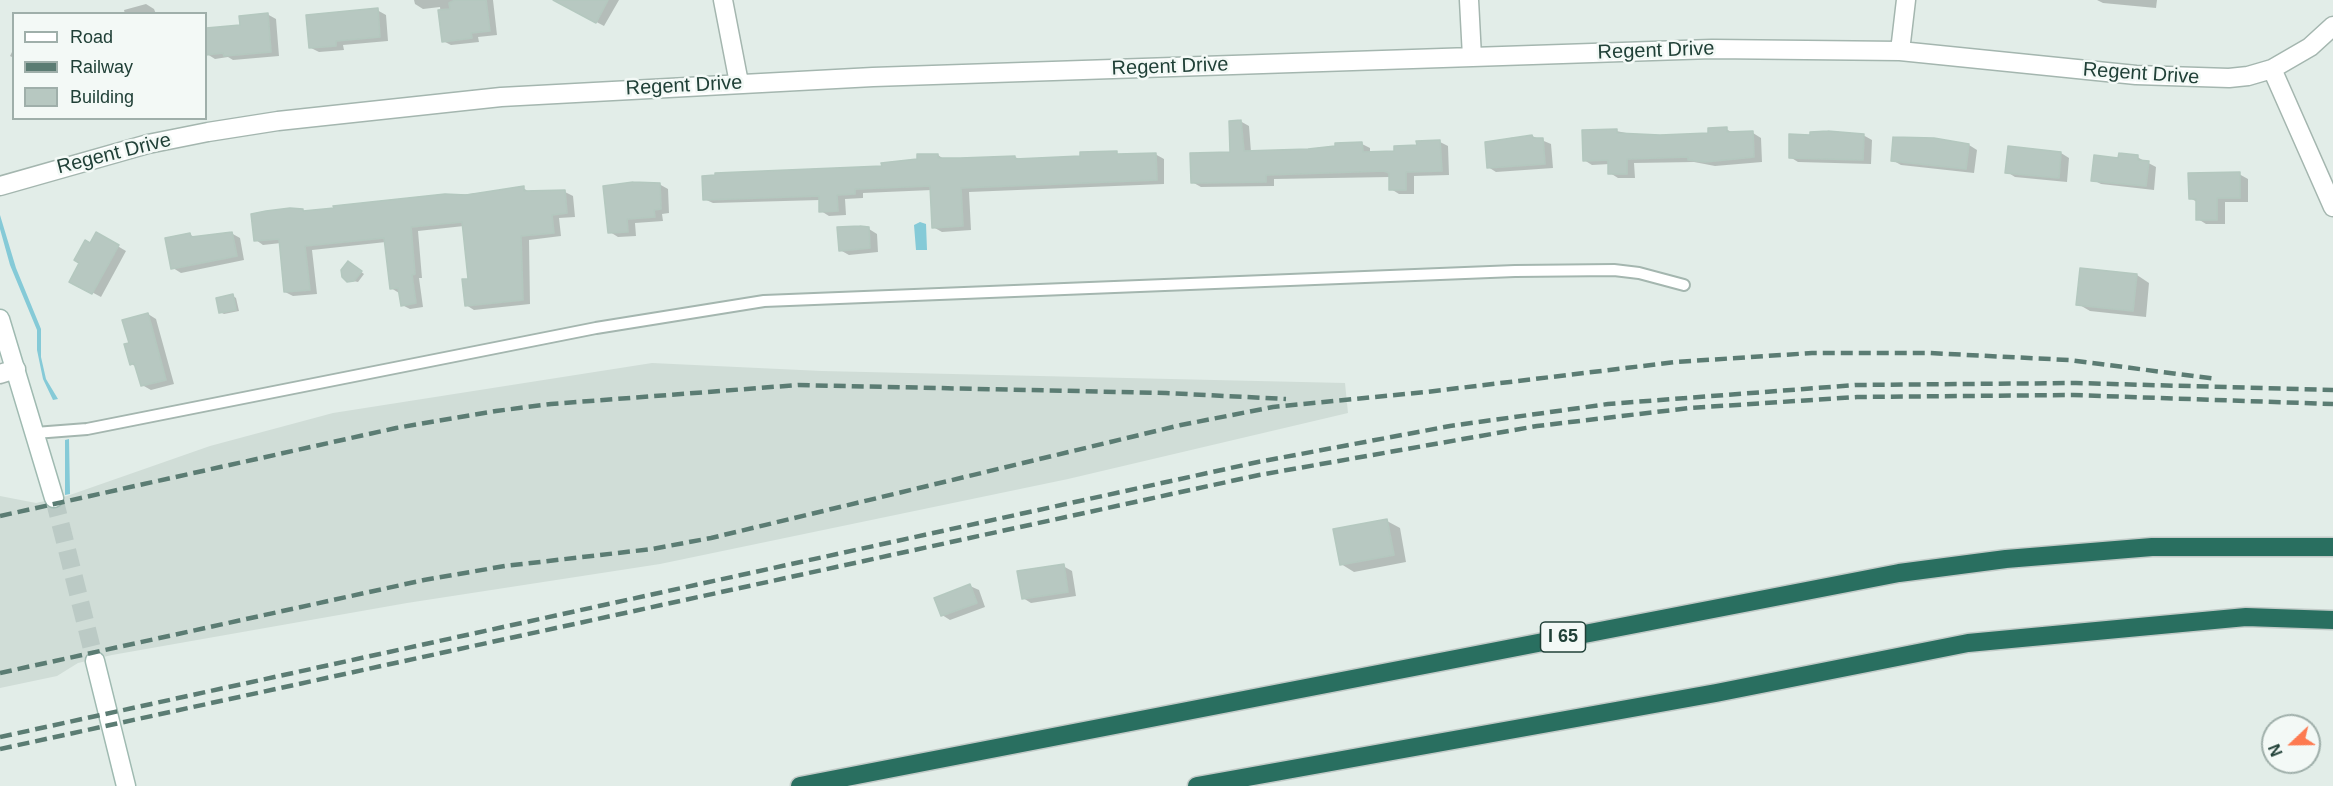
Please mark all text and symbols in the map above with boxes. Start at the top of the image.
legend [12,12,207,120]
text: Road [70,27,113,47]
street label: Regent Drive [1597,37,1715,65]
street label: Regent Drive [1111,53,1229,81]
text: Railway [70,57,133,77]
street label: Regent Drive [2082,58,2200,90]
street label: Regent Drive [625,71,743,101]
text: Building [70,87,134,107]
street label: Regent Drive [54,128,174,180]
road number: I 65 [1540,622,1586,652]
north arrow [2261,714,2321,774]
text: N [2266,742,2286,759]

